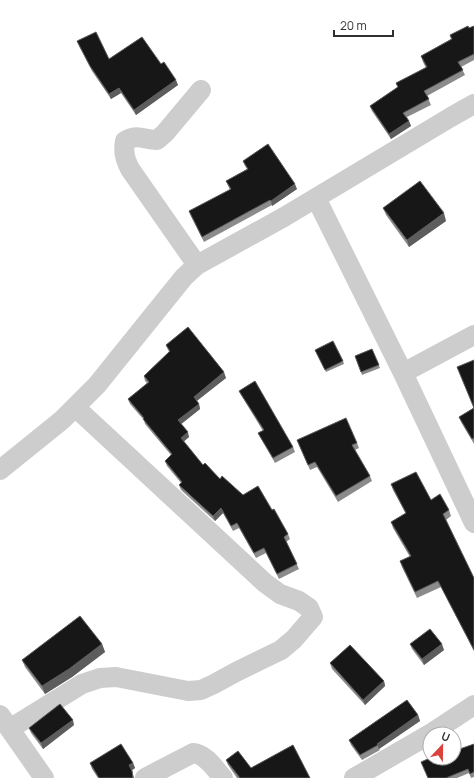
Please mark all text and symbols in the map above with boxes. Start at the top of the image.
scale bar [334,12,393,38]
text: 20 m [340,17,367,34]
north arrow [422,726,462,766]
text: U [439,728,452,745]

